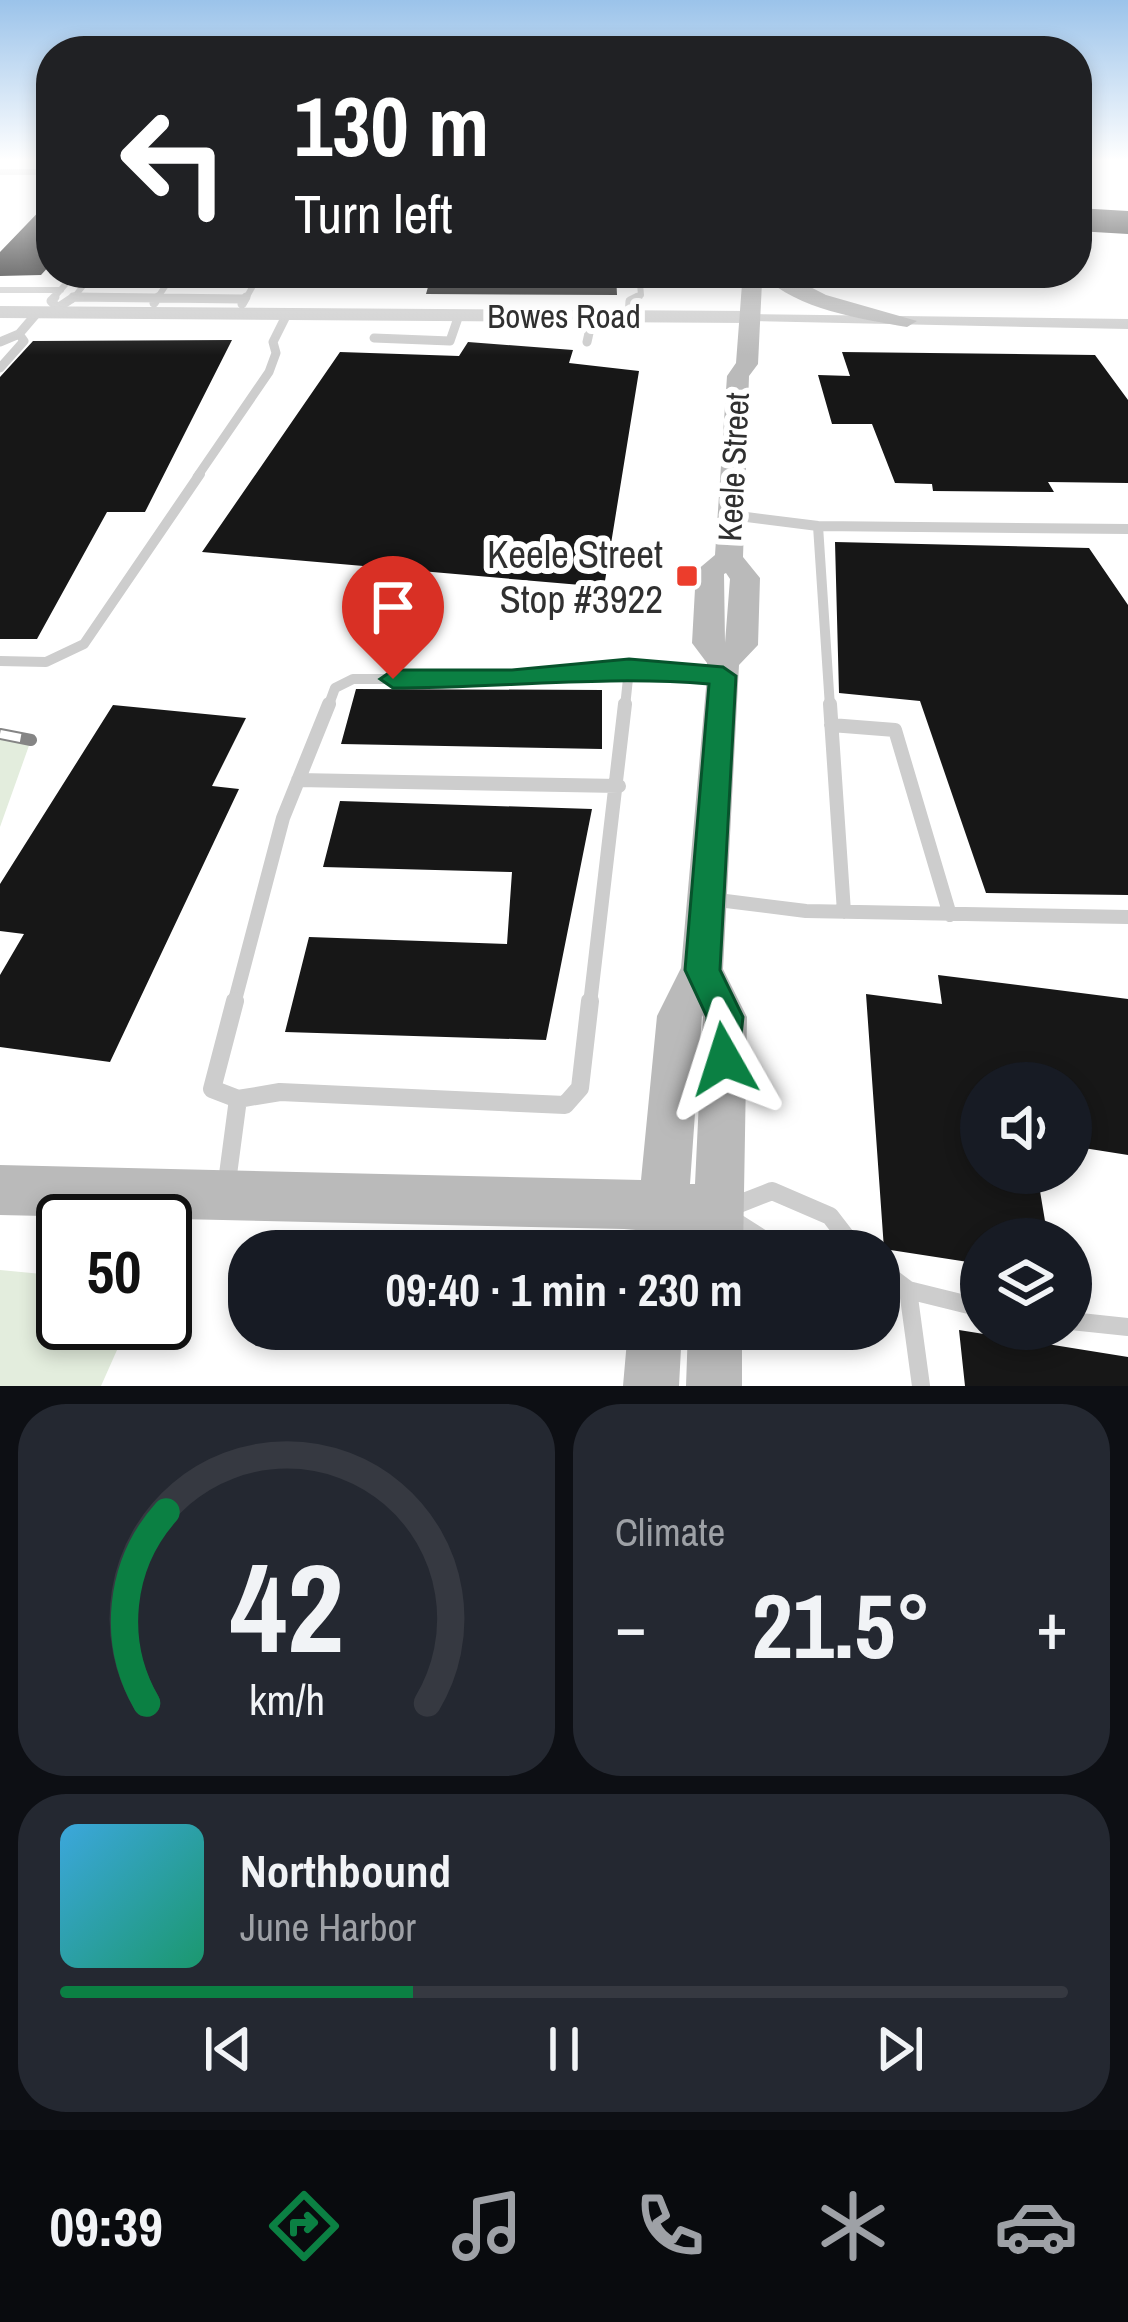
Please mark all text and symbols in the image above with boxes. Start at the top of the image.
text: 130 m [294,69,489,182]
icon: left [96,84,252,240]
text: Turn left [294,177,453,250]
street label: Bowes Road [487,294,641,338]
street label: Keele Street [707,391,759,543]
place label: Keele Street Stop #3922 [487,528,663,625]
pin [342,556,444,679]
marker: Keele Street Stop #3922 [674,563,700,589]
icon: arrive [360,574,426,640]
position arrow [661,996,787,1122]
map controls [960,1062,1092,1350]
button: sound [960,1062,1092,1194]
speed limit sign: 50 [36,1194,192,1350]
button: layers [960,1218,1092,1350]
text: 09:40 · 1 min · 230 m [386,1259,742,1320]
text: Climate [615,1506,725,1558]
text: 42 [230,1523,343,1691]
text: 21.5° [752,1565,931,1686]
text: − [615,1581,647,1670]
text: + [1036,1581,1068,1670]
text: km/h [248,1671,325,1728]
text: Northbound [240,1840,451,1901]
text: June Harbor [240,1901,416,1953]
icon: previous [195,2016,261,2082]
icon: pause [531,2016,597,2082]
icon: next [867,2016,933,2082]
icon: directions [262,2184,346,2268]
icon: music [445,2184,529,2268]
icon: phone [628,2184,712,2268]
icon: climate [811,2184,895,2268]
icon: car [994,2184,1078,2268]
text: 09:39 [50,2190,163,2263]

